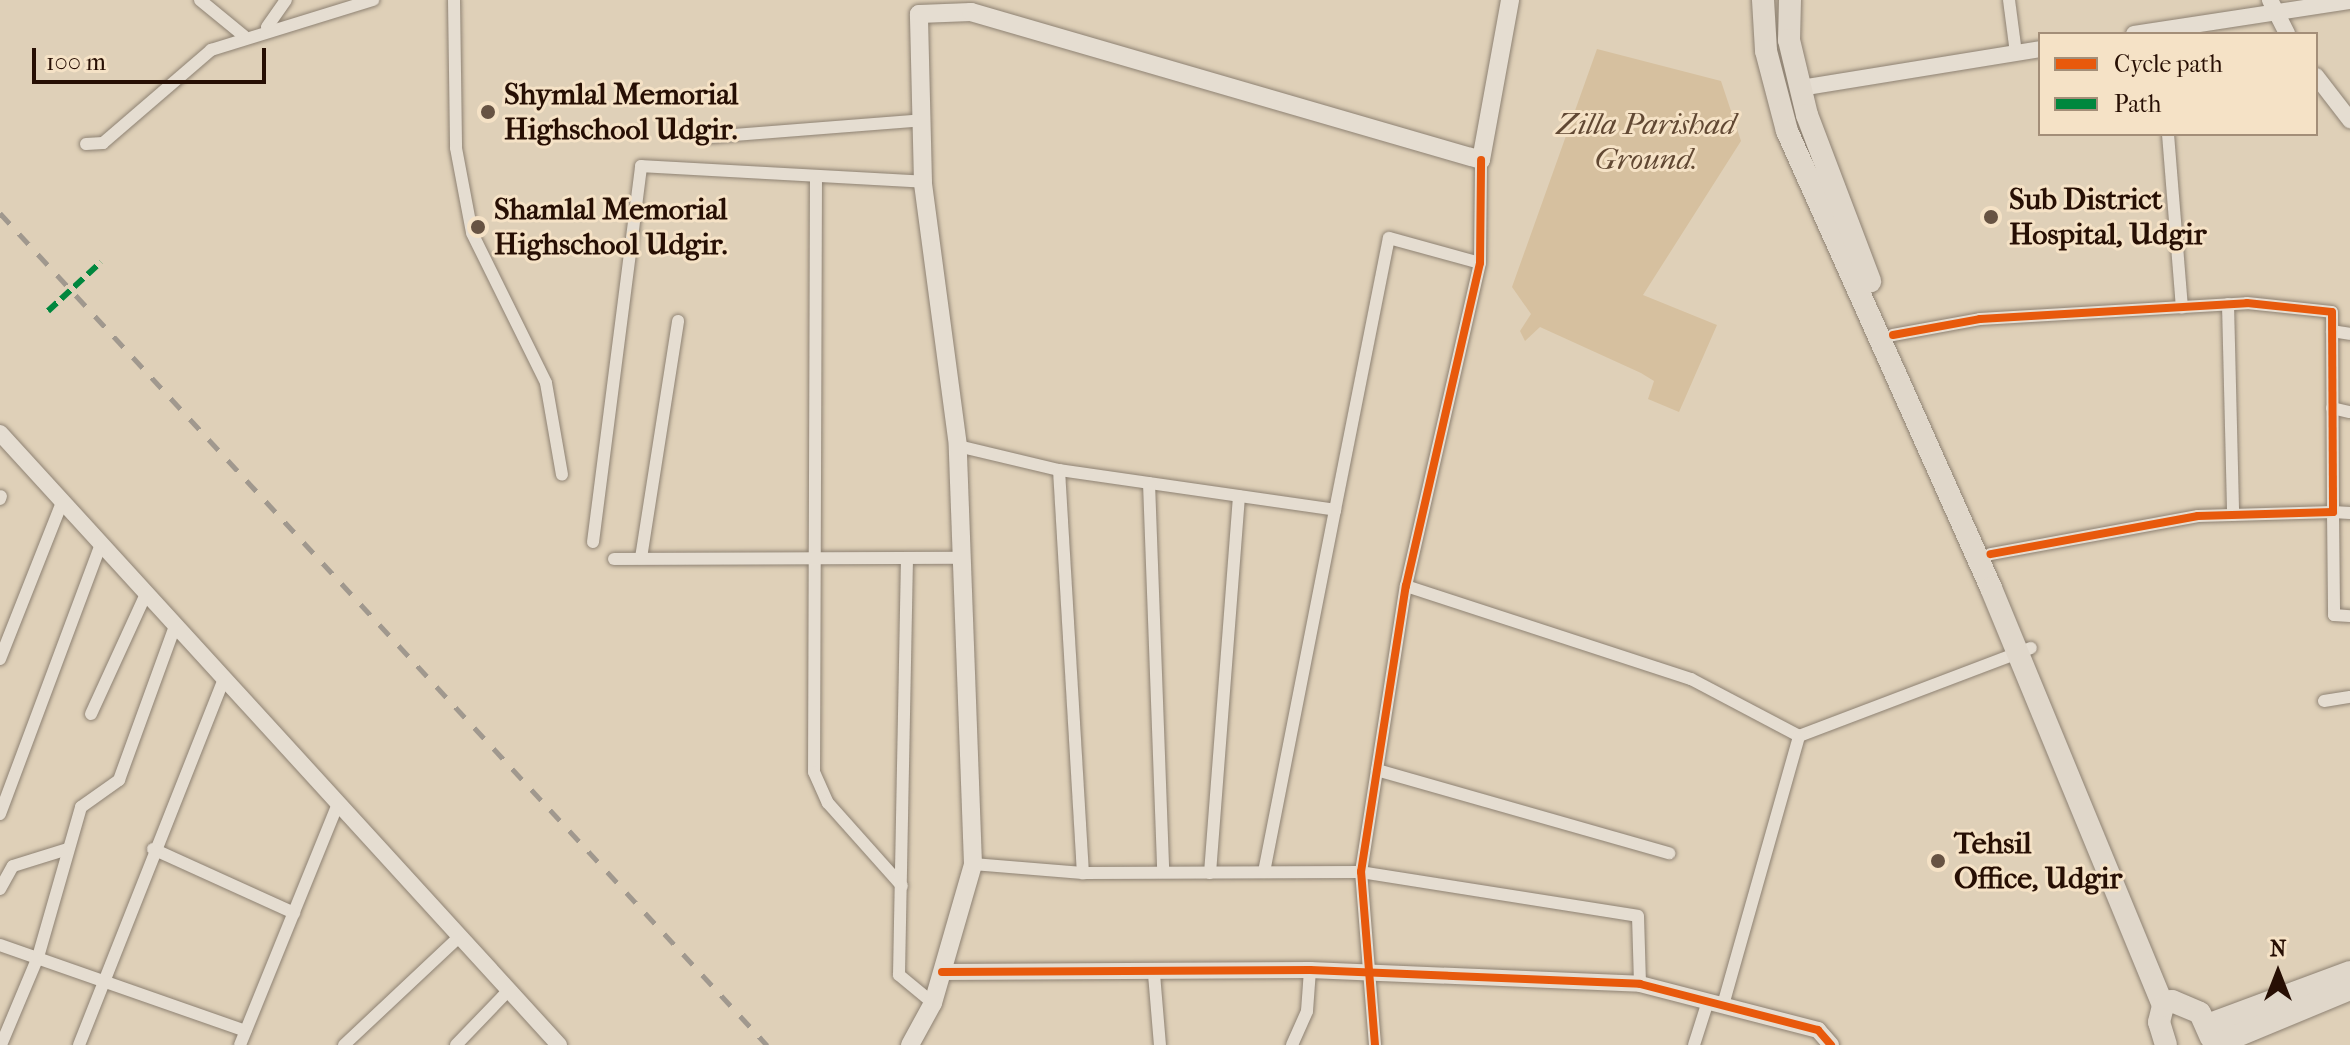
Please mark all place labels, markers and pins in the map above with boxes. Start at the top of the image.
place label: Shymlal Memorial Highschool Udgir. [504,77,739,148]
marker: Shymlal Memorial Highschool Udgir. [479,103,497,121]
place label: Sub District Hospital, Udgir [2009,182,2206,252]
place label: Shamlal Memorial Highschool Udgir. [494,192,728,262]
marker: Sub District Hospital, Udgir [1980,206,2002,228]
marker: Shamlal Memorial Highschool Udgir. [469,218,487,236]
place label: Tehsil Office, Udgir [1954,826,2122,896]
marker: Tehsil Office, Udgir [1929,852,1947,870]

